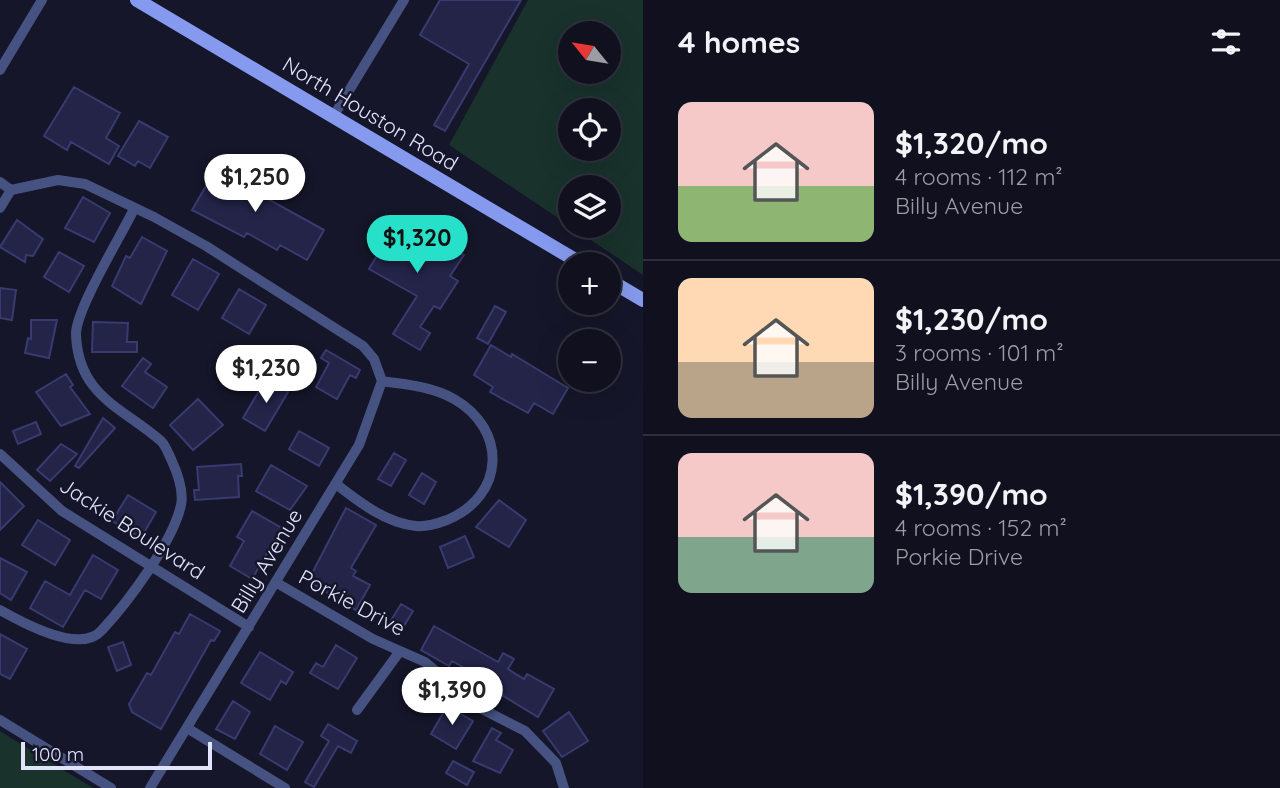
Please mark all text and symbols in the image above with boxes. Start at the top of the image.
north arrow [558,21,621,84]
map controls [558,21,621,392]
text: 4 homes [678,23,800,61]
icon: filters [1207,23,1245,61]
street label: North Houston Road [278,50,463,176]
button: locate [558,98,621,161]
text: $1,320/mo [895,124,1048,162]
icon: home [734,130,818,214]
pin: $1,250 [198,154,312,214]
text: $1,250 [220,162,290,191]
text: 4 rooms · 112 m² [895,162,1063,191]
button: layers [558,175,621,238]
text: Billy Avenue [895,191,1023,220]
pin: $1,320 [360,216,474,275]
text: $1,320 [383,223,451,252]
button: + [558,252,621,315]
text: $1,230/mo [895,300,1048,338]
icon: home [734,306,818,390]
button: − [558,329,621,392]
text: 3 rooms · 101 m² [895,338,1064,367]
pin: $1,230 [209,346,323,405]
text: $1,230 [232,353,300,382]
text: Billy Avenue [895,367,1023,396]
street label: Jackie Boulevard [55,472,210,585]
text: $1,390/mo [895,475,1048,513]
icon: home [734,481,818,565]
street label: Billy Avenue [225,504,307,617]
text: 4 rooms · 152 m² [895,513,1067,542]
text: Porkie Drive [895,542,1023,571]
street label: Porkie Drive [295,563,410,641]
pin: $1,390 [395,668,509,727]
text: $1,390 [418,675,486,704]
scale bar [21,739,212,771]
text: 100 m [32,742,84,766]

